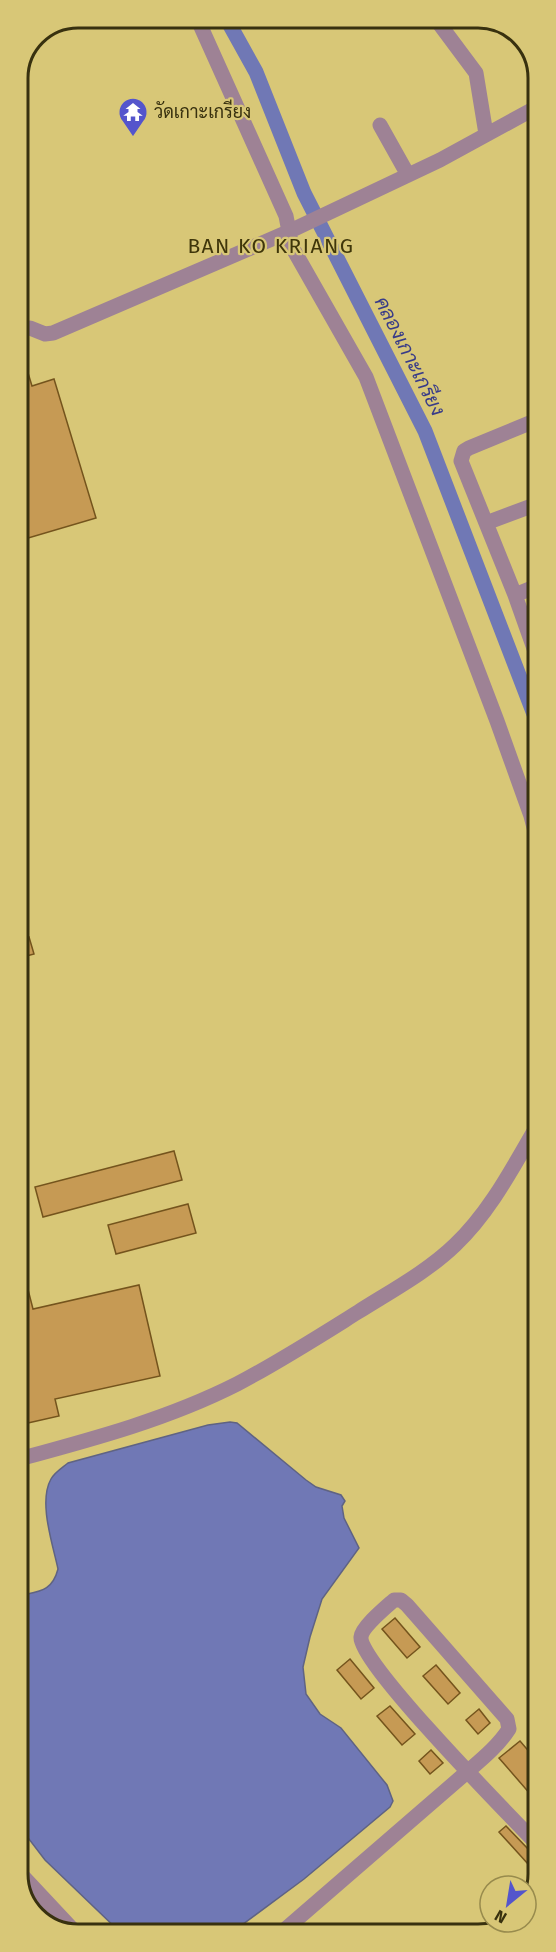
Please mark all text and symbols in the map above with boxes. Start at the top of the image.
temple icon: วัดเกาะเกรียง [117,96,149,138]
place label: วัดเกาะเกรียง [154,99,251,123]
district label: BAN KO KRIANG [187,233,355,259]
water label: คลองเกาะเกรียง [370,292,451,420]
north arrow [478,1874,538,1934]
text: N [491,1906,510,1927]

